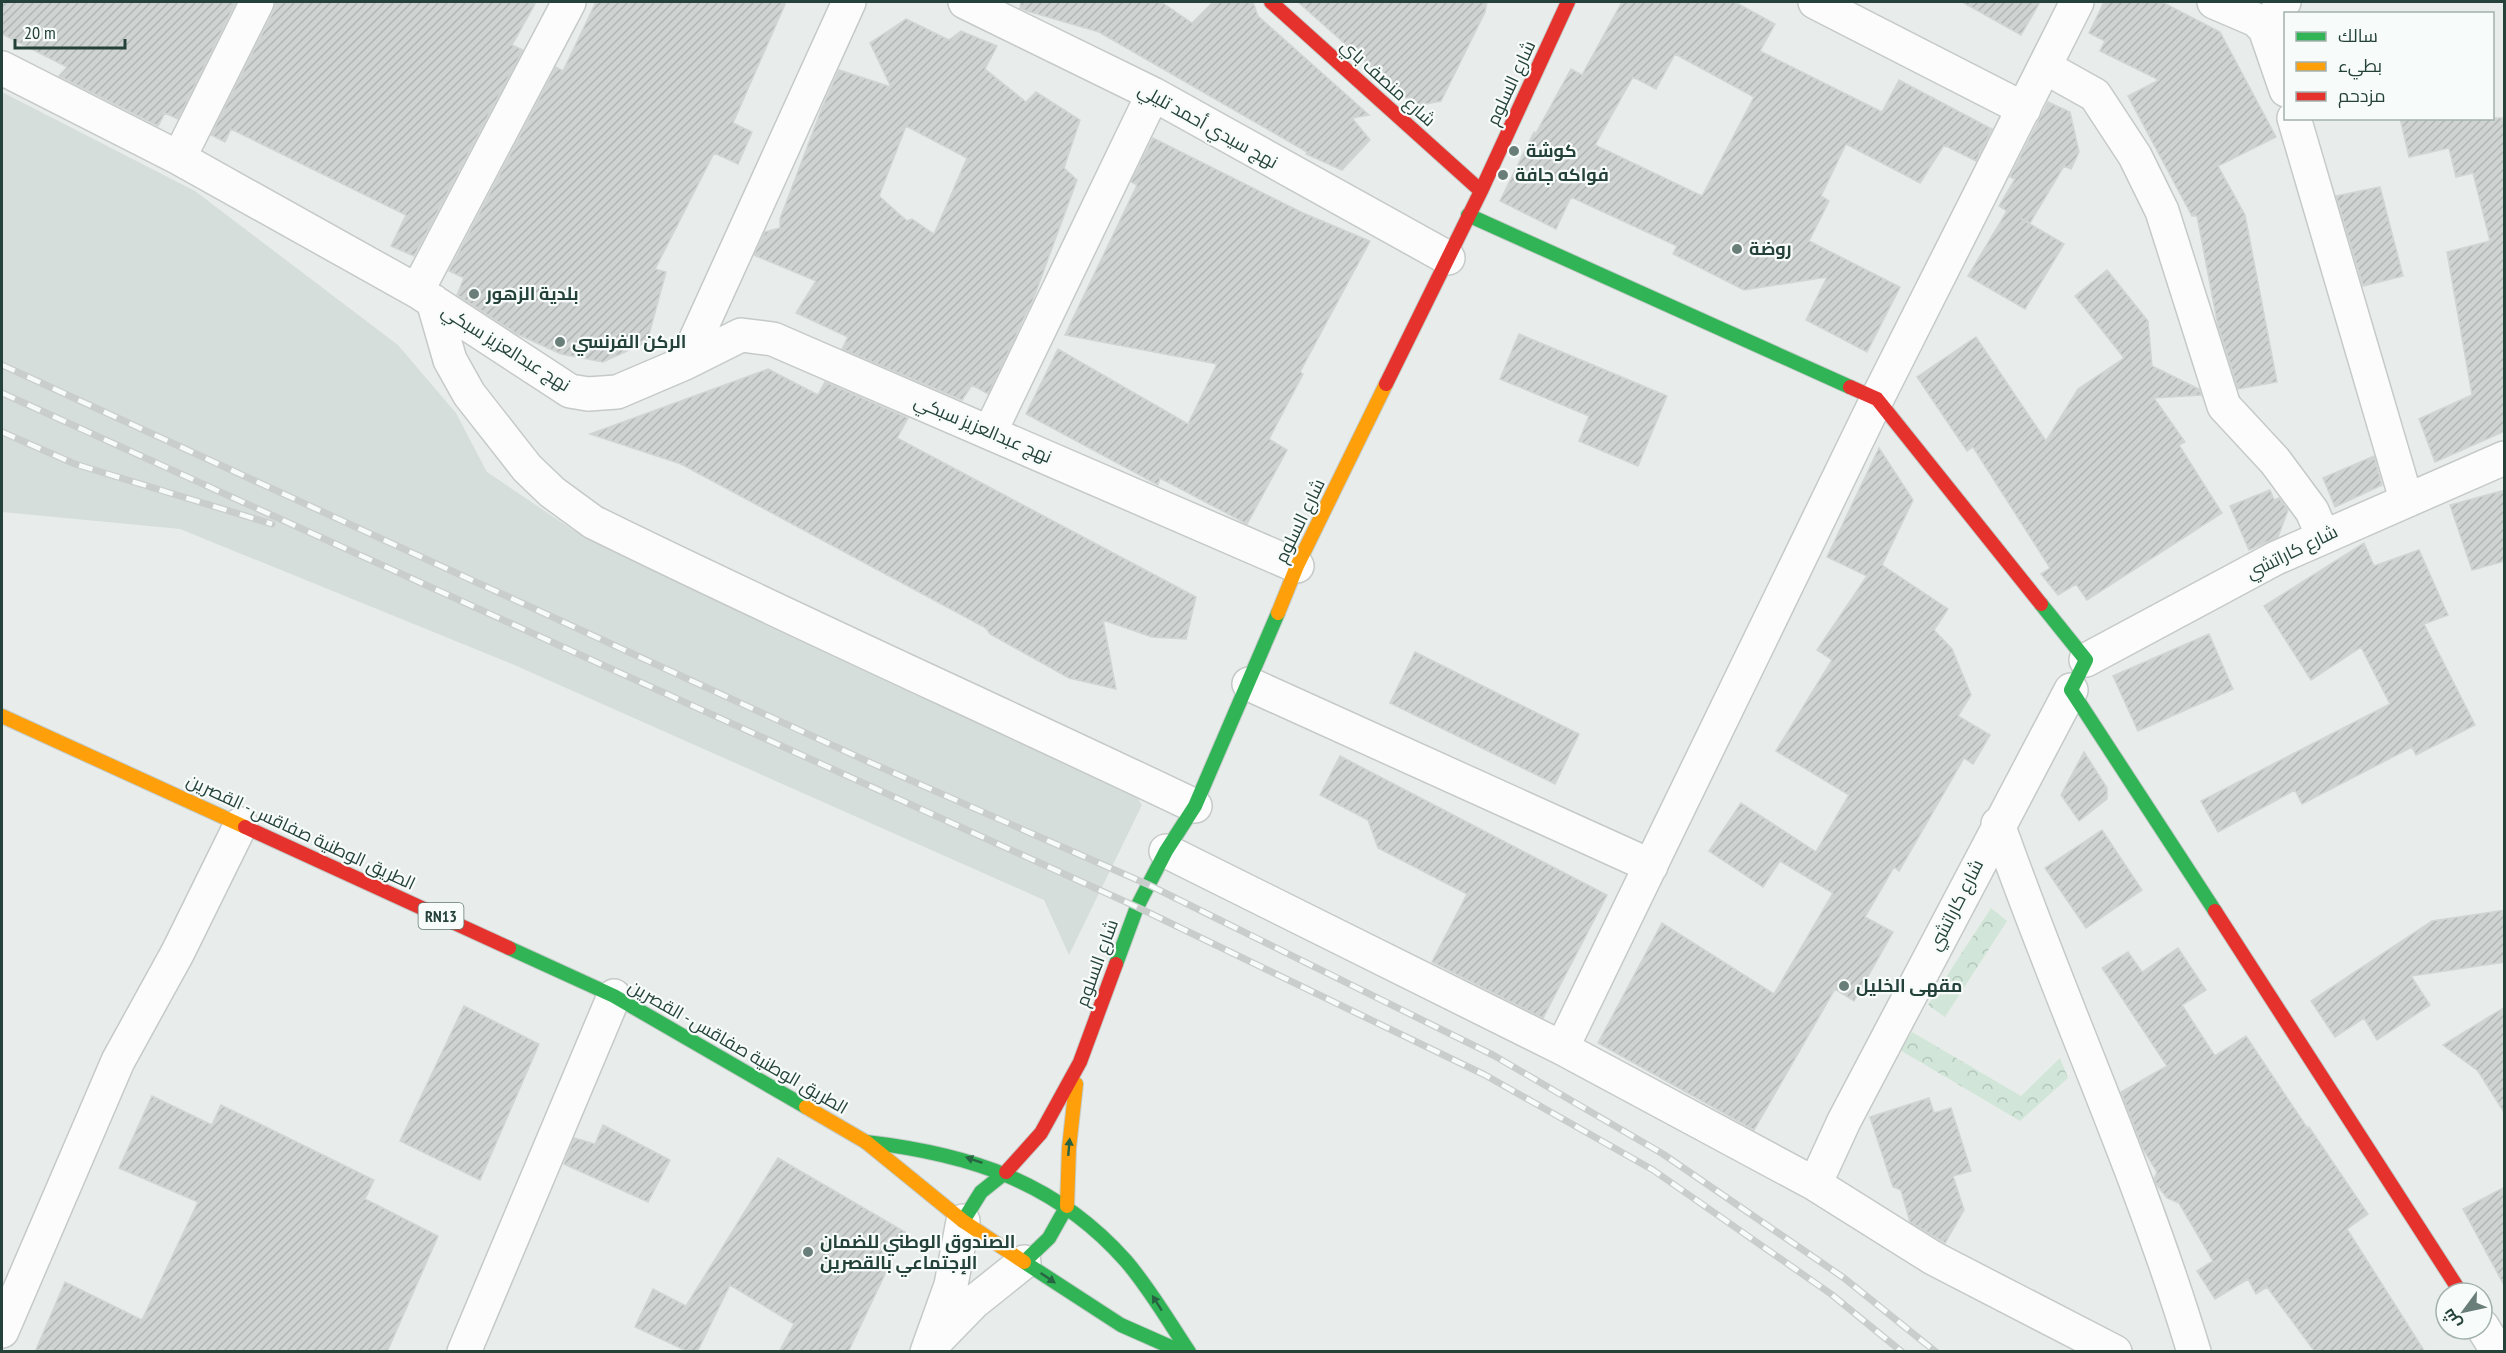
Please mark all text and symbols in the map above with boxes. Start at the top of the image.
scale bar [15,12,124,50]
legend [2284,12,2494,120]
text: 20 m [24,21,56,44]
text: سالك [2338,24,2378,47]
street label: شارع منصف باي [1334,34,1441,134]
street label: شارع السلوم [1481,37,1541,129]
text: بطيء [2338,54,2382,80]
street label: نهج سيدي أحمد تليلي [1133,78,1282,176]
text: مزدحم [2338,84,2386,108]
place label: كوشة [1526,139,1577,162]
marker: كوشة [1507,144,1521,158]
place label: فواكه جافة [1515,163,1609,186]
marker: فواكه جافة [1496,168,1510,182]
place label: روضة [1749,237,1792,260]
marker: روضة [1730,242,1744,256]
place label: بلدية الزهور [485,282,579,305]
marker: بلدية الزهور [467,287,481,301]
street label: نهج عبدالعزيز سبكي [436,299,575,399]
place label: الركن الفرنسي [572,330,686,356]
marker: الركن الفرنسي [553,335,567,349]
street label: نهج عبدالعزيز سبكي [910,389,1056,471]
street label: شارع السلوم [1269,475,1331,567]
street label: شارع كاراتشي [2242,519,2342,585]
street label: الطريق الوطنية صفاقس - القصرين [183,768,419,896]
street label: شارع كاراتشي [1923,855,1990,955]
road number: RN13 [418,903,464,929]
street label: شارع السلوم [1070,916,1124,1010]
street label: الطريق الوطنية صفاقس - القصرين [624,974,852,1120]
place label: مقهى الخليل [1856,974,1962,997]
marker: مقهى الخليل [1837,979,1851,993]
one-way arrow [1064,1138,1074,1157]
one-way arrow [965,1155,983,1165]
place label: الصندوق الوطني للضمان الإجتماعي بالقصرين [820,1230,1015,1278]
marker: الصندوق الوطني للضمان الإجتماعي بالقصرين [801,1245,815,1259]
one-way arrow [1039,1272,1056,1283]
north arrow [2434,1281,2494,1341]
one-way arrow [1151,1295,1163,1311]
text: ش [2437,1305,2465,1333]

